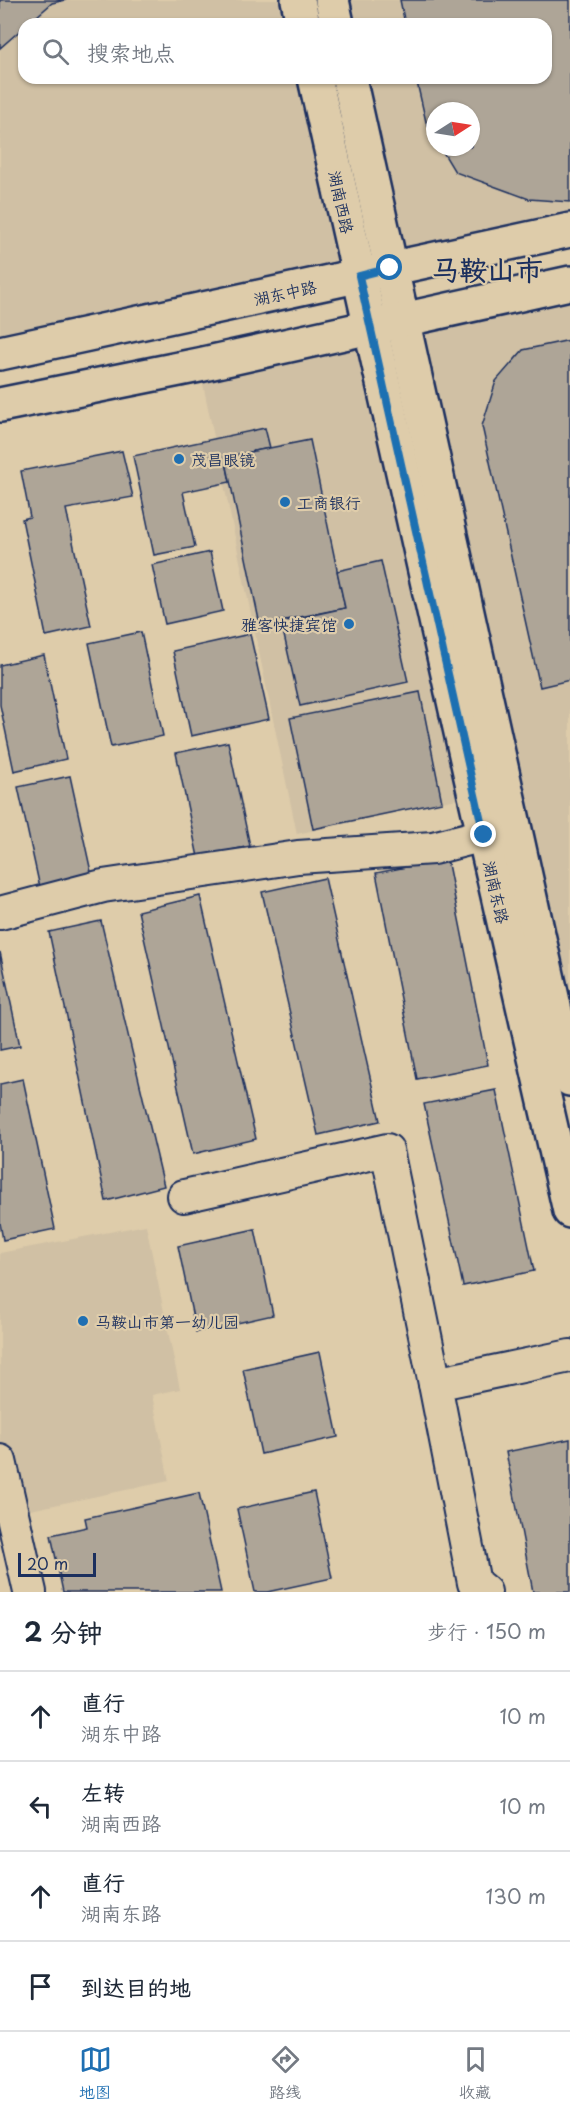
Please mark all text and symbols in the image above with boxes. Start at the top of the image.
search box [18,18,552,84]
icon: search [39,35,72,68]
text: 搜索地点 [87,35,175,68]
north arrow [426,102,480,156]
street label: 湖南西路 [324,168,360,236]
district label: 马鞍山市 [431,247,543,290]
route start [376,254,402,280]
street label: 湖东中路 [251,274,319,310]
place label: 茂昌眼镜 [191,447,255,471]
marker: 茂昌眼镜 [172,452,186,466]
place label: 工商银行 [297,490,361,514]
marker: 工商银行 [278,495,292,509]
place label: 雅客快捷宾馆 [241,612,337,636]
marker: 雅客快捷宾馆 [342,617,356,631]
route end [470,821,496,847]
street label: 湖南东路 [478,858,516,926]
place label: 马鞍山市第一幼儿园 [95,1309,239,1333]
marker: 马鞍山市第一幼儿园 [76,1314,90,1328]
scale bar [18,1550,96,1578]
text: 20 m [27,1551,68,1575]
text: 2 分钟 [24,1612,103,1651]
text: 步行 · 150 m [428,1616,546,1646]
text: 直行 [81,1685,125,1718]
icon: ahead [24,1700,57,1733]
text: 10 m [499,1701,546,1731]
text: 湖东中路 [81,1718,161,1748]
text: 左转 [81,1775,125,1808]
icon: left [24,1790,57,1823]
text: 10 m [499,1791,546,1821]
text: 湖南西路 [81,1808,161,1838]
text: 直行 [81,1865,125,1898]
icon: ahead [24,1880,57,1913]
text: 130 m [486,1881,546,1911]
text: 湖南东路 [81,1898,161,1928]
icon: arrive [24,1970,57,2003]
text: 到达目的地 [81,1970,191,2003]
tab: 地图 [79,2043,112,2103]
tab: 路线 [269,2043,302,2103]
tab: 收藏 [459,2043,492,2103]

